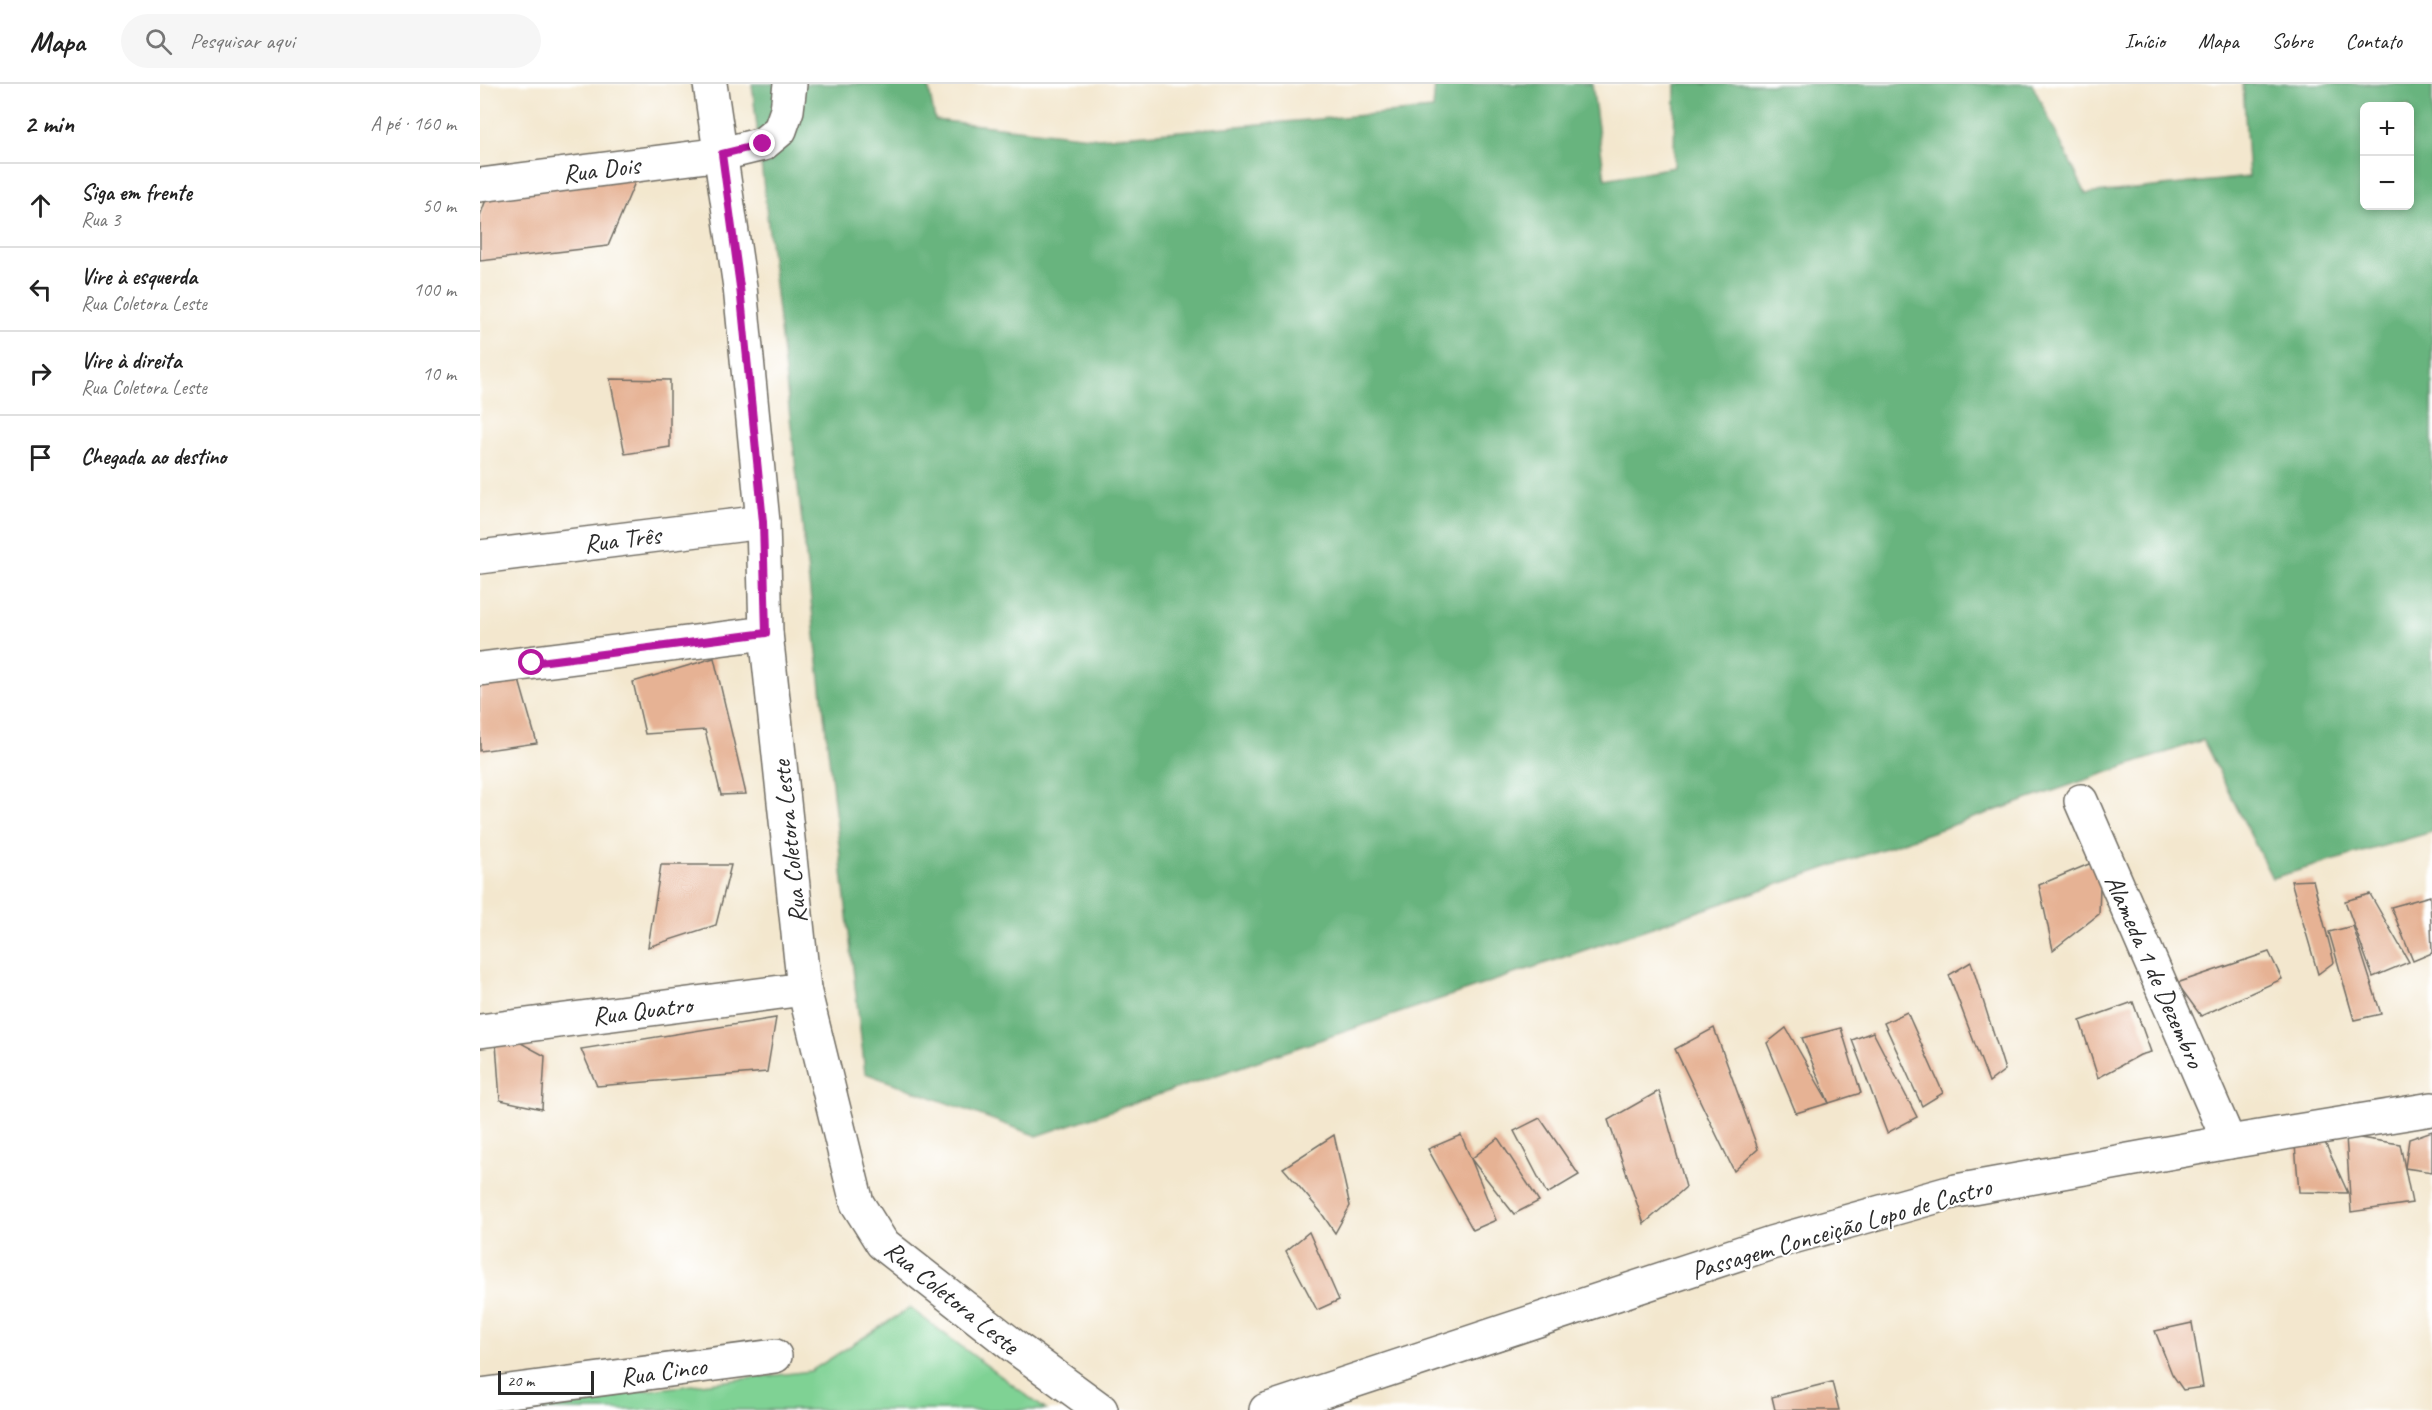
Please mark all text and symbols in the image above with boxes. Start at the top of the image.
search box [121,14,541,68]
text: Mapa [30,24,85,59]
icon: search [142,25,175,58]
text: Pesquisar aqui [190,27,295,55]
text: Início [2125,28,2165,54]
text: Mapa [2198,28,2239,54]
text: Sobre [2272,28,2312,54]
text: Contato [2345,28,2402,54]
map controls [2360,102,2414,210]
button: + [2360,102,2414,156]
text: 2 min [24,107,74,140]
text: A pé · 160 m [371,111,456,136]
route end [749,130,775,156]
street label: Rua Dois [561,148,644,191]
button: − [2360,156,2414,210]
text: Siga em frente [81,179,192,207]
icon: ahead [24,189,57,222]
text: 50 m [422,193,456,218]
text: Rua 3 [81,207,120,232]
text: Vire à esquerda [81,263,197,291]
icon: left [24,273,57,306]
text: 100 m [413,277,456,302]
text: Rua Coletora Leste [81,291,207,316]
text: Vire à direita [81,347,181,375]
icon: right [24,357,57,390]
text: 10 m [422,361,456,386]
text: Rua Coletora Leste [81,375,207,400]
icon: arrive [24,441,57,474]
text: Chegada ao destino [81,443,226,471]
street label: Rua Três [582,518,664,561]
route start [518,649,544,675]
street label: Rua Coletora Leste [764,757,814,925]
street label: Alameda 1 de Dezembro [2097,870,2213,1075]
street label: Rua Quatro [590,988,697,1033]
street label: Passagem Conceição Lopo de Castro [1687,1169,1997,1287]
street label: Rua Coletora Leste [878,1233,1027,1363]
street label: Rua Cinco [618,1349,710,1394]
scale bar [498,1368,594,1396]
text: 20 m [507,1371,534,1391]

